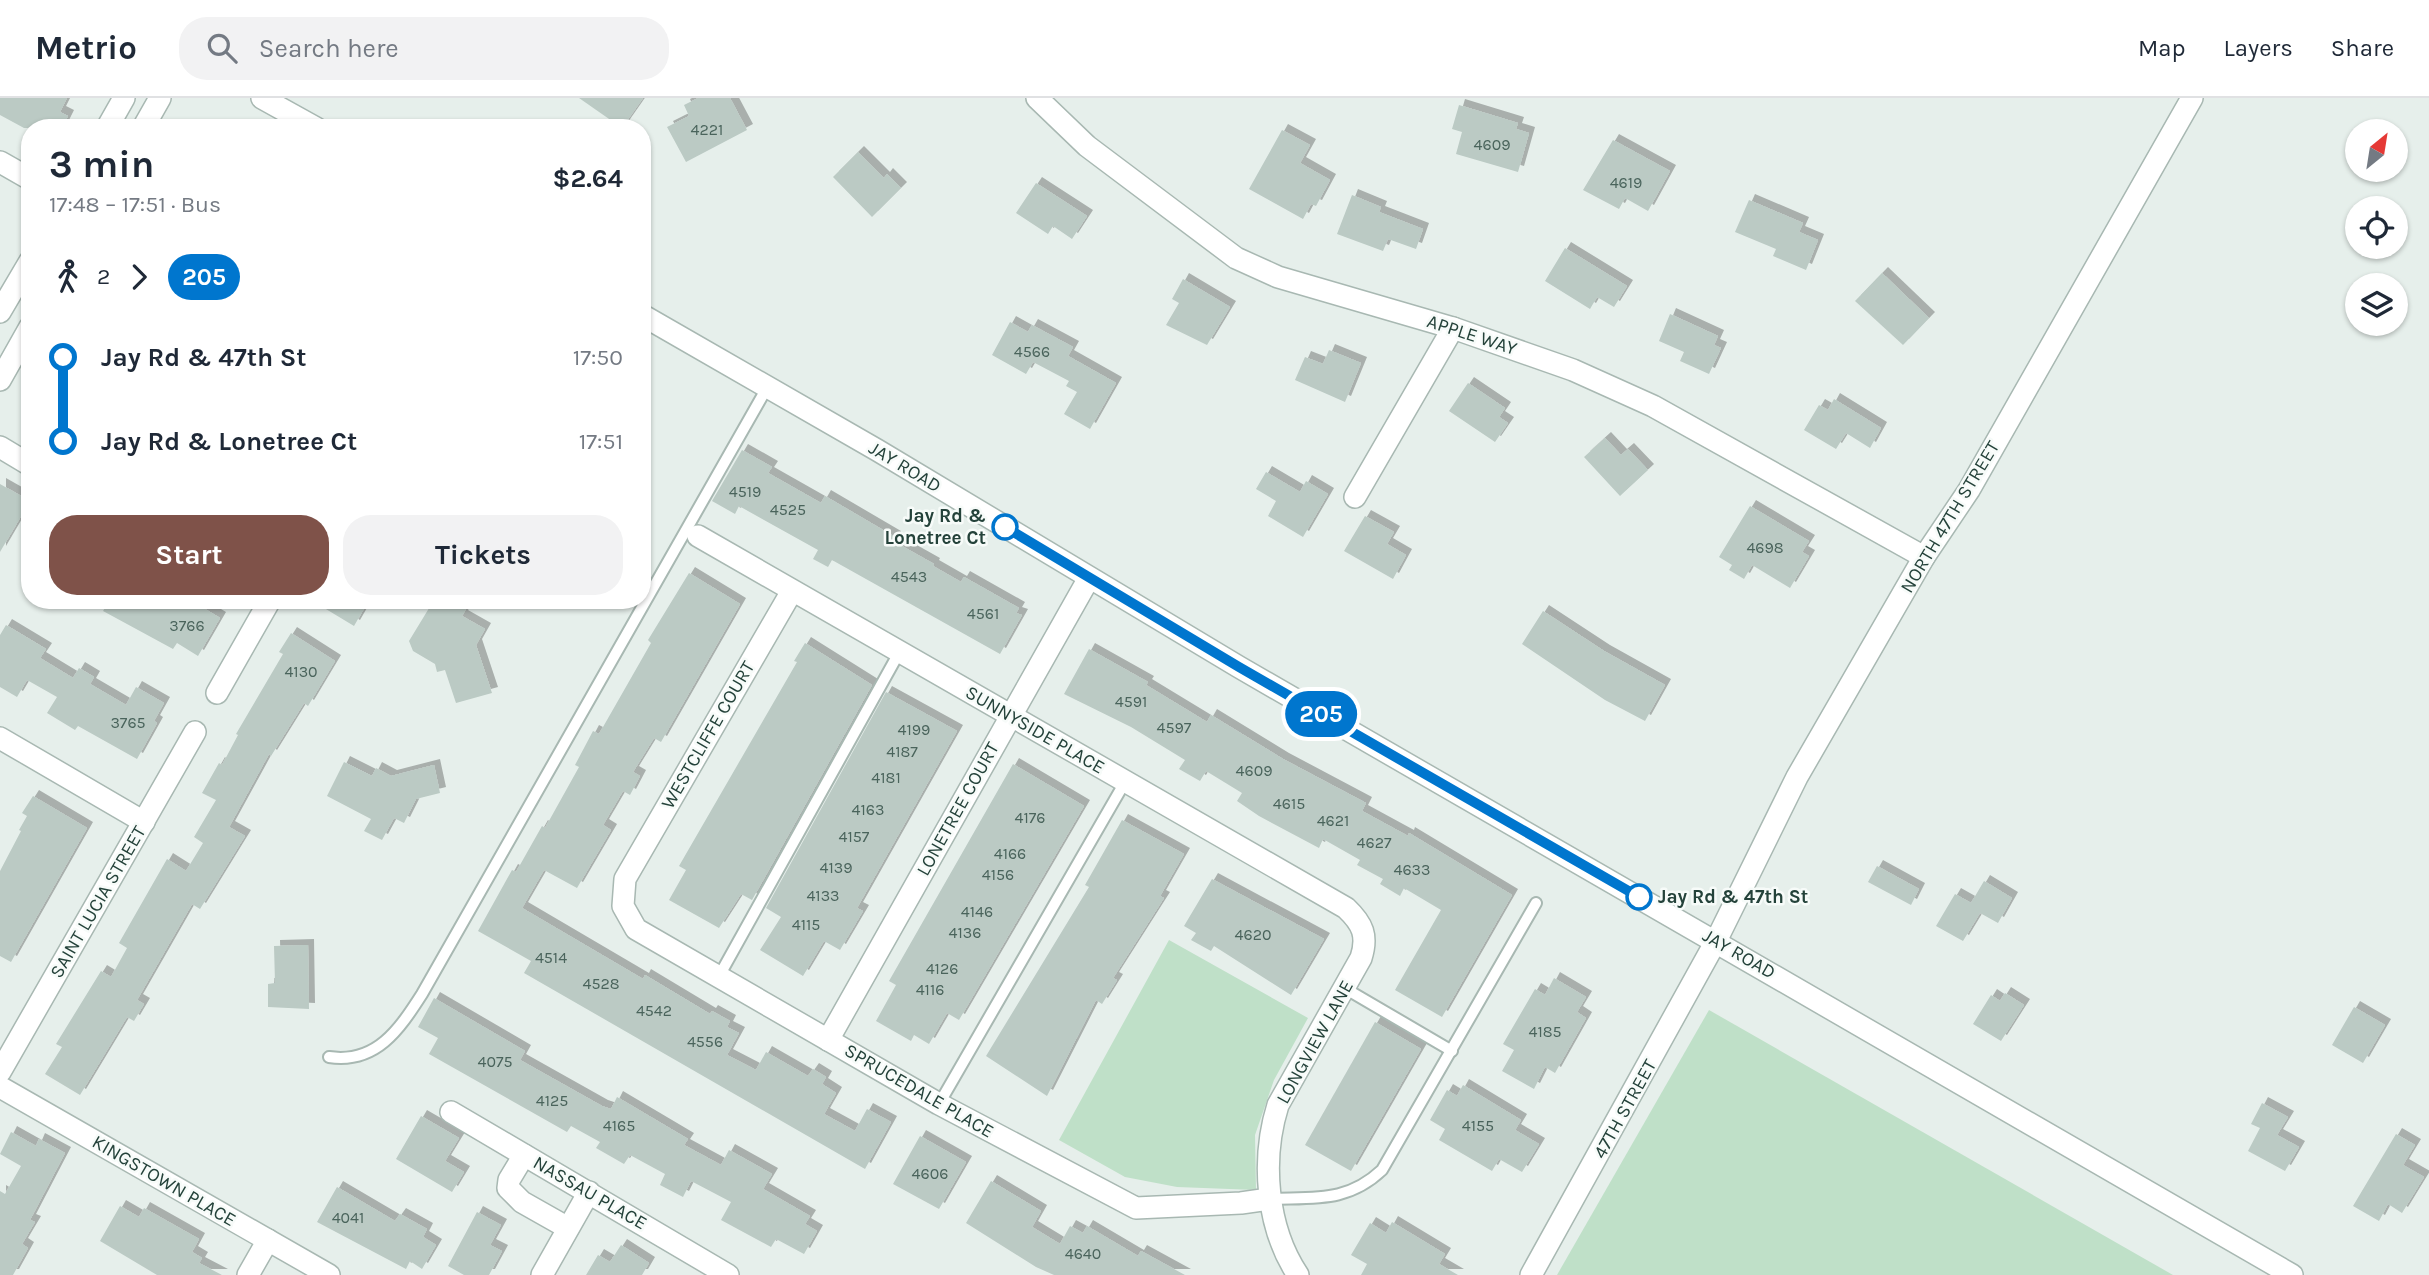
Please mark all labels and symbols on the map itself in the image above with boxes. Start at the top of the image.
north arrow [2345,119,2408,182]
house number: 4221 [691,120,723,139]
house number: 4609 [1474,135,1510,154]
house number: 4619 [1610,173,1642,192]
street label: APPLE WAY [1424,310,1520,360]
house number: 4566 [1014,342,1050,361]
street label: JAY ROAD [865,437,945,497]
street label: NORTH 47TH STREET [1896,437,2004,597]
house number: 4519 [729,482,761,501]
house number: 4525 [770,500,806,519]
place label: Jay Rd & Lonetree Ct [885,505,986,549]
marker: Jay Rd & Lonetree Ct [992,514,1018,540]
house number: 4698 [1746,538,1784,557]
house number: 4543 [891,567,927,586]
house number: 4561 [967,604,999,623]
house number: 3766 [169,616,205,635]
street label: WESTCLIFFE COURT [657,657,760,813]
house number: 4130 [284,662,318,681]
street label: SUNNYSIDE PLACE [962,681,1108,779]
line badge: 205 [1281,691,1361,737]
house number: 4591 [1115,692,1147,711]
house number: 3765 [110,713,146,732]
house number: 4597 [1157,718,1192,737]
house number: 4199 [898,720,930,739]
street label: LONETREE COURT [912,738,1004,880]
house number: 4187 [886,742,918,761]
house number: 4609 [1236,761,1272,780]
house number: 4181 [871,768,901,787]
house number: 4615 [1273,794,1305,813]
house number: 4163 [852,800,884,819]
house number: 4176 [1015,808,1045,827]
house number: 4621 [1317,811,1349,830]
street label: SAINT LUCIA STREET [45,822,151,982]
house number: 4157 [839,827,870,846]
house number: 4627 [1357,833,1392,852]
house number: 4166 [994,844,1026,863]
house number: 4139 [820,858,852,877]
house number: 4633 [1394,860,1431,879]
house number: 4156 [982,865,1014,884]
marker: Jay Rd & 47th St [1626,884,1652,910]
house number: 4133 [806,886,840,905]
place label: Jay Rd & 47th St [1658,886,1808,908]
house number: 4146 [961,902,993,921]
house number: 4115 [792,915,820,934]
house number: 4136 [949,923,981,942]
street label: JAY ROAD [1699,924,1779,984]
house number: 4620 [1235,925,1271,944]
house number: 4514 [535,948,567,967]
house number: 4126 [926,959,958,978]
house number: 4528 [582,974,620,993]
street label: LONGVIEW LANE [1272,976,1358,1108]
house number: 4116 [916,980,944,999]
house number: 4542 [636,1001,672,1020]
house number: 4185 [1528,1022,1562,1041]
house number: 4556 [687,1032,723,1051]
street label: SPRUCEDALE PLACE [841,1039,997,1143]
house number: 4075 [478,1052,512,1071]
street label: 47TH STREET [1589,1055,1661,1162]
house number: 4125 [536,1091,568,1110]
house number: 4165 [603,1116,635,1135]
house number: 4155 [1462,1116,1494,1135]
street label: KINGSTOWN PLACE [88,1131,240,1231]
street label: NASSAU PLACE [529,1152,651,1234]
house number: 4606 [912,1164,948,1183]
house number: 4041 [332,1208,364,1227]
house number: 4640 [1065,1244,1101,1263]

